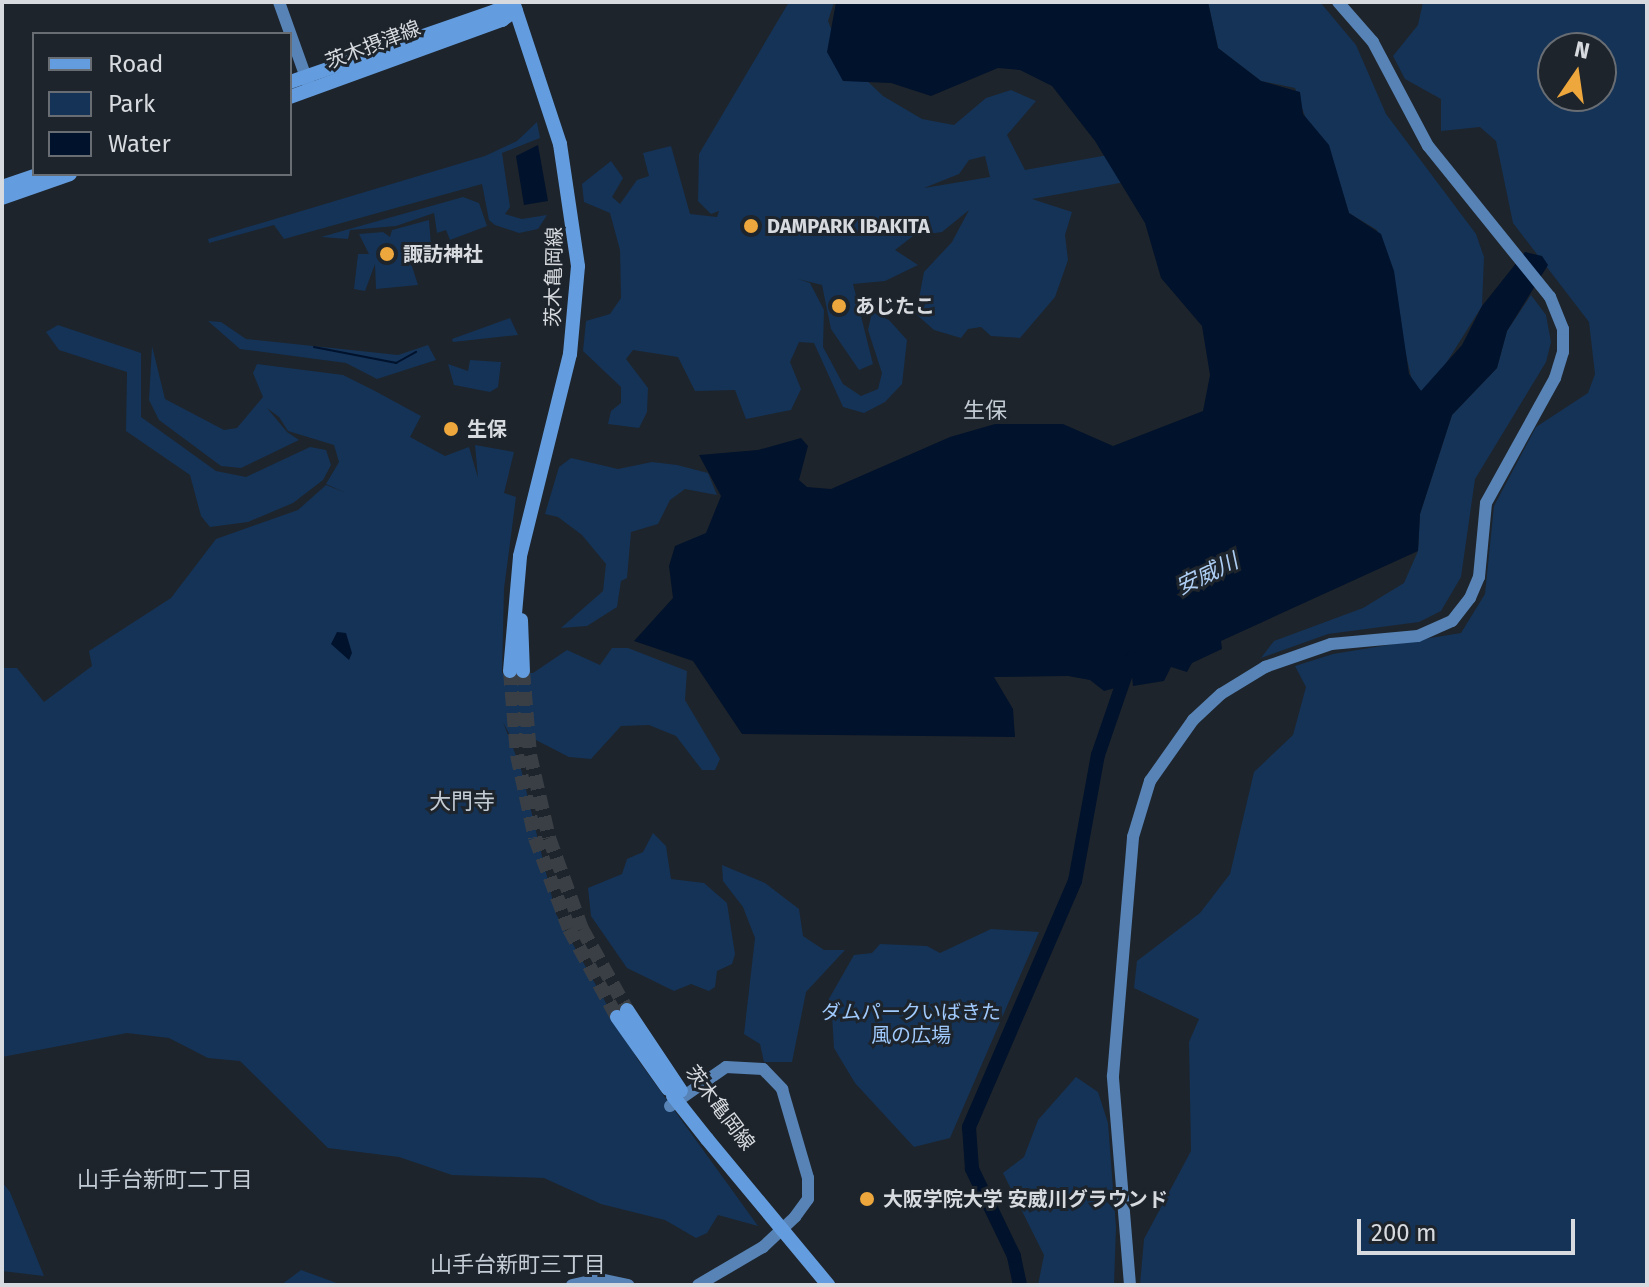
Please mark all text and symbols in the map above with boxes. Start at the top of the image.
street label: 茨木摂津線 [322,16,424,74]
legend [32,32,292,176]
north arrow [1537,32,1617,112]
text: N [1572,35,1592,65]
text: Road [108,50,163,78]
text: Park [108,90,155,118]
text: Water [108,130,171,158]
place label: DAMPARK IBAKITA [767,214,930,238]
marker: DAMPARK IBAKITA [742,217,760,235]
street label: 茨木亀岡線 [541,227,567,327]
place label: 諏訪神社 [403,242,483,266]
marker: 諏訪神社 [378,245,396,263]
place label: あじたこ [855,294,935,318]
marker: あじたこ [830,297,848,315]
district label: 生保 [963,398,1007,424]
place label: 生保 [467,417,507,441]
marker: 生保 [442,420,460,438]
water label: 安威川 [1172,548,1242,600]
district label: 大門寺 [429,789,495,815]
park label: ダムパークいばきた 風の広場 [821,1001,1001,1048]
street label: 茨木亀岡線 [680,1061,760,1155]
district label: 山手台新町二丁目 [77,1167,253,1193]
place label: 大阪学院大学 安威川グラウンド [883,1187,1168,1211]
marker: 大阪学院大学 安威川グラウンド [858,1190,876,1208]
scale bar [1361,1203,1579,1253]
text: 200 m [1371,1219,1437,1247]
district label: 山手台新町三丁目 [430,1252,606,1278]

